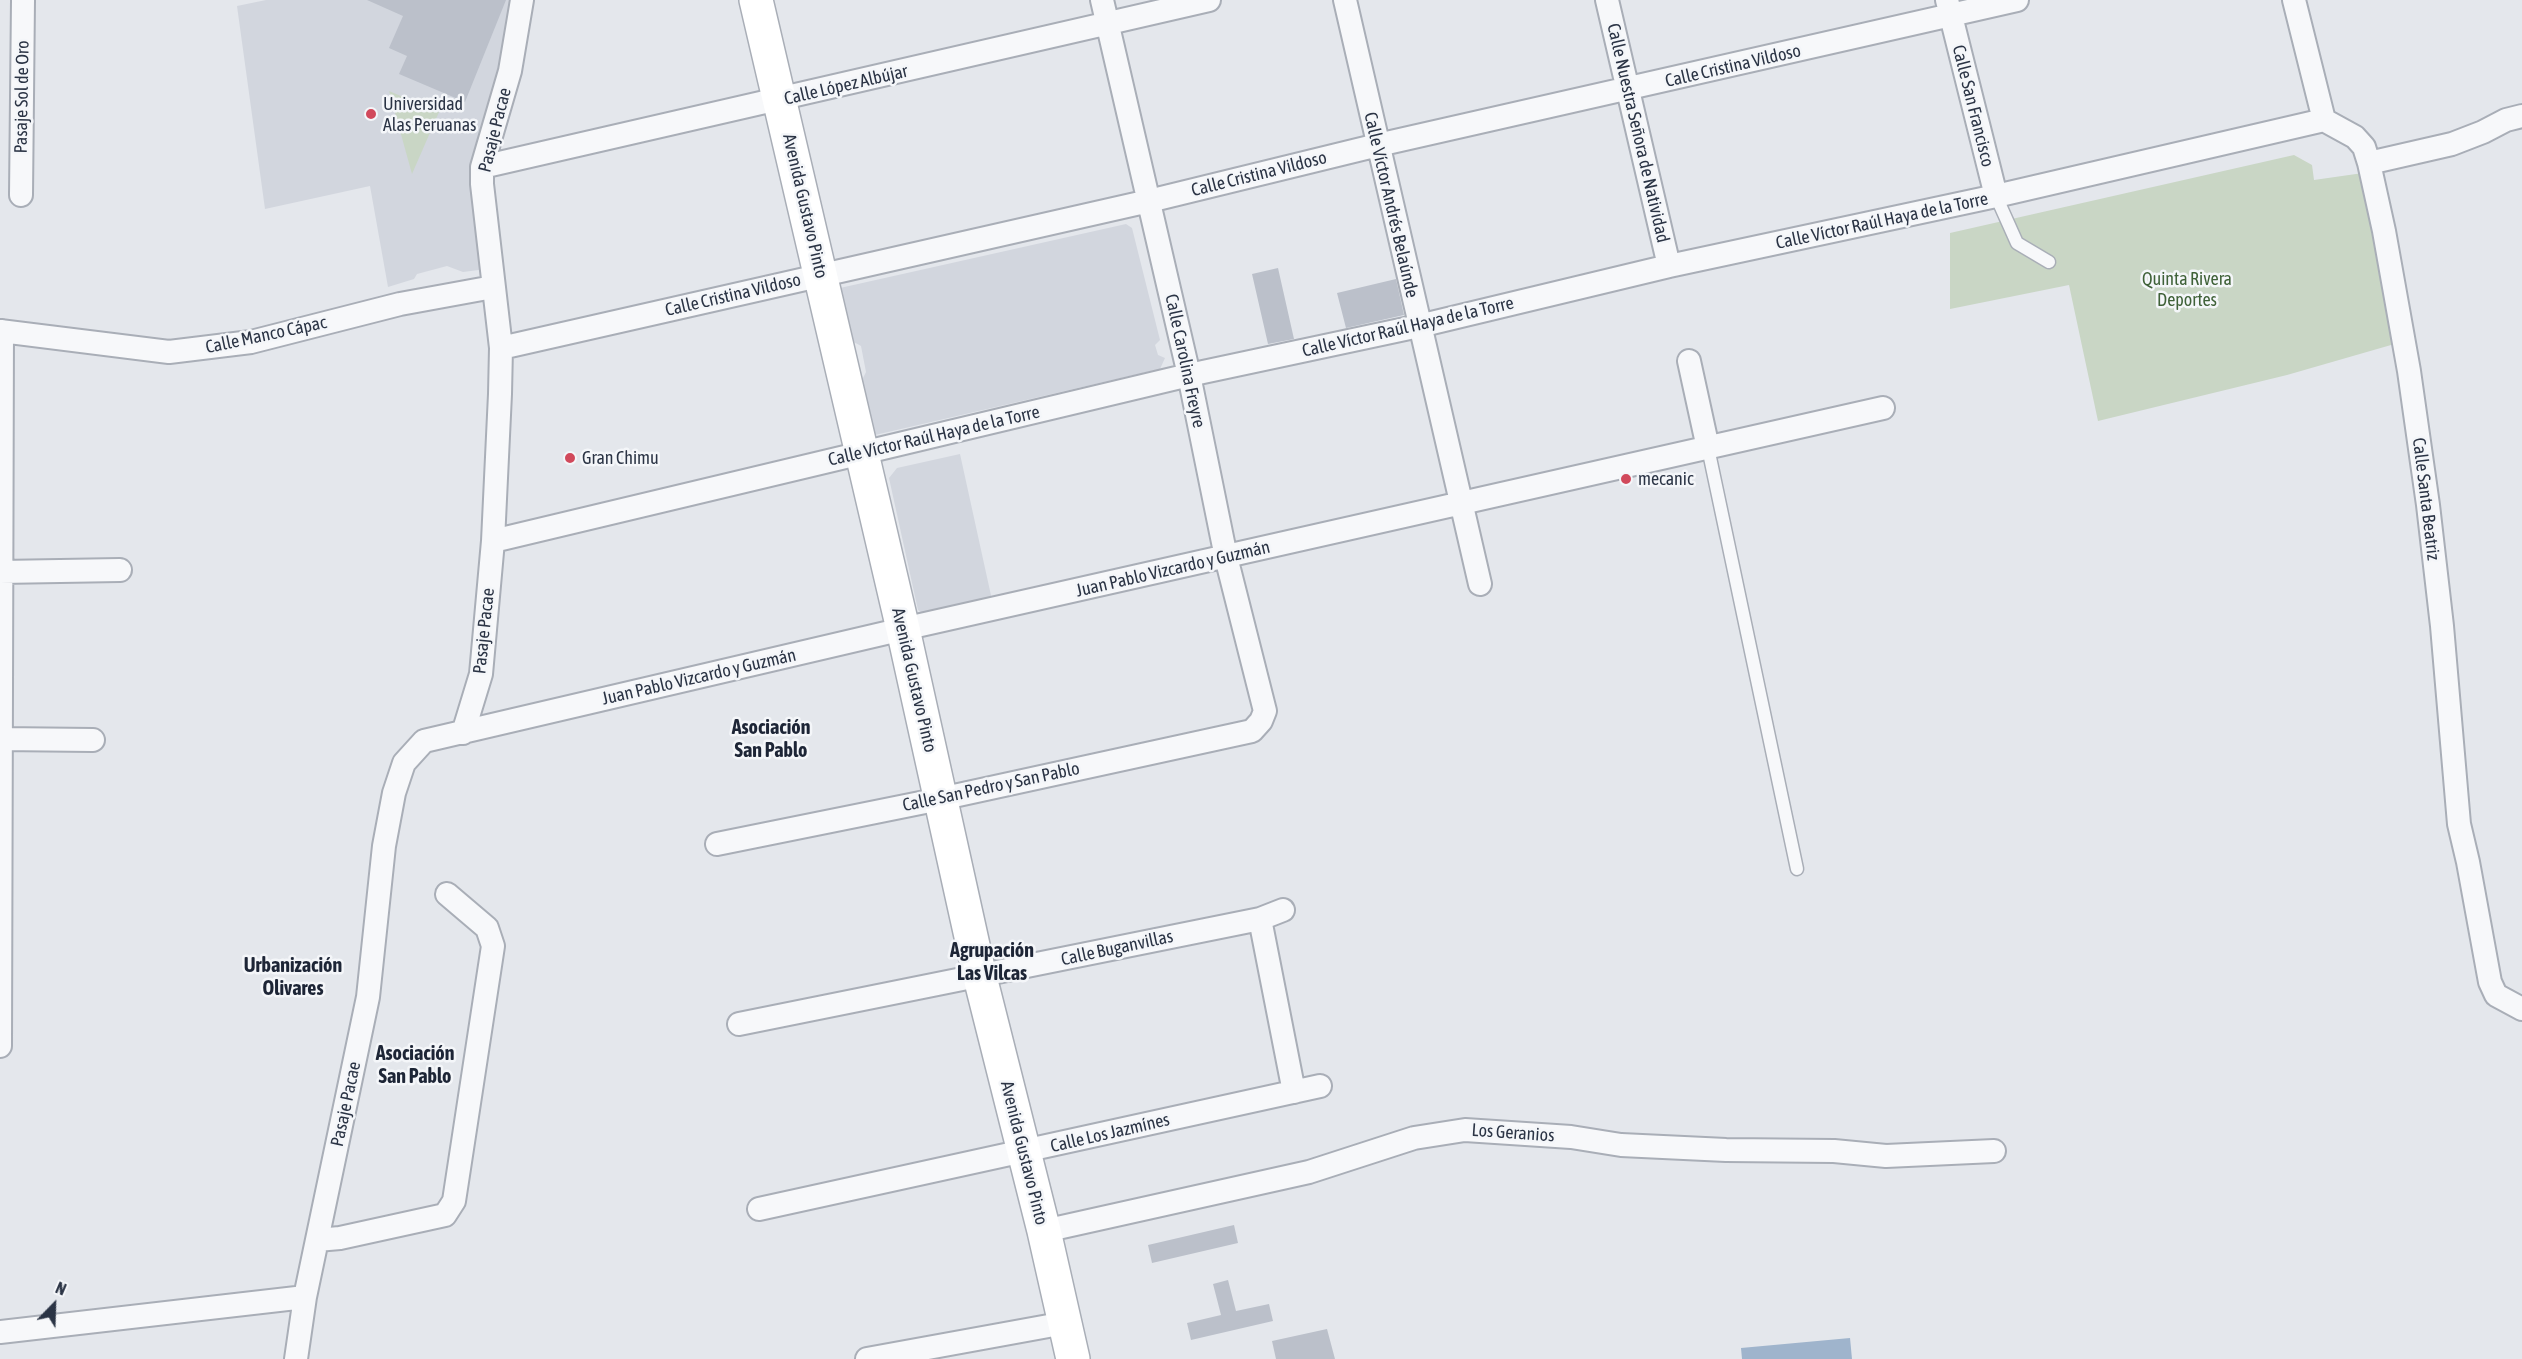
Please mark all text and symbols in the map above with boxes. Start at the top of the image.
street label: Calle Nuestra Señora de Natividad [1602,21,1674,245]
street label: Pasaje Sol de Oro [10,40,34,154]
street label: Calle Cristina Vildoso [1663,40,1803,92]
street label: Calle San Francisco [1947,43,1999,169]
street label: Calle López Albújar [782,60,910,110]
street label: Pasaje Pacae [474,85,516,175]
place label: Universidad Alas Peruanas [383,93,476,136]
marker: Universidad Alas Peruanas [364,107,378,121]
street label: Calle Víctor Andrés Belaúnde [1359,110,1423,300]
street label: Avenida Gustavo Pinto [778,132,832,280]
street label: Calle Cristina Vildoso [1189,147,1329,201]
street label: Calle Víctor Raúl Haya de la Torre [1774,188,1990,254]
park label: Quinta Rivera Deportes [2142,268,2232,310]
street label: Calle Cristina Vildoso [663,269,803,321]
street label: Calle Carolina Freyre [1160,292,1210,430]
street label: Calle Víctor Raúl Haya de la Torre [1300,292,1516,362]
street label: Calle Manco Cápac [203,312,329,358]
street label: Calle Víctor Raúl Haya de la Torre [826,401,1042,471]
street label: Calle Santa Beatriz [2408,436,2444,562]
place label: Gran Chimu [582,447,659,469]
marker: Gran Chimu [563,451,577,465]
place label: mecanic [1638,468,1694,490]
marker: mecanic [1619,472,1633,486]
street label: Juan Pablo Vizcardo y Guzmán [1074,536,1272,602]
street label: Pasaje Pacae [469,587,499,675]
street label: Avenida Gustavo Pinto [887,606,941,754]
street label: Juan Pablo Vizcardo y Guzmán [600,644,798,710]
district label: Asociación San Pablo [732,716,810,763]
street label: Calle San Pedro y San Pablo [900,758,1082,816]
street label: Calle Buganvillas [1059,926,1175,970]
district label: Agrupación Las Vilcas [950,939,1034,986]
district label: Urbanización Olivares [244,954,342,1001]
district label: Asociación San Pablo [376,1042,454,1089]
street label: Pasaje Pacae [326,1060,366,1148]
street label: Avenida Gustavo Pinto [996,1079,1052,1227]
street label: Calle Los Jazmínes [1048,1109,1172,1157]
street label: Los Geranios [1471,1119,1555,1147]
north arrow [24,1275,84,1335]
text: N [53,1278,69,1299]

